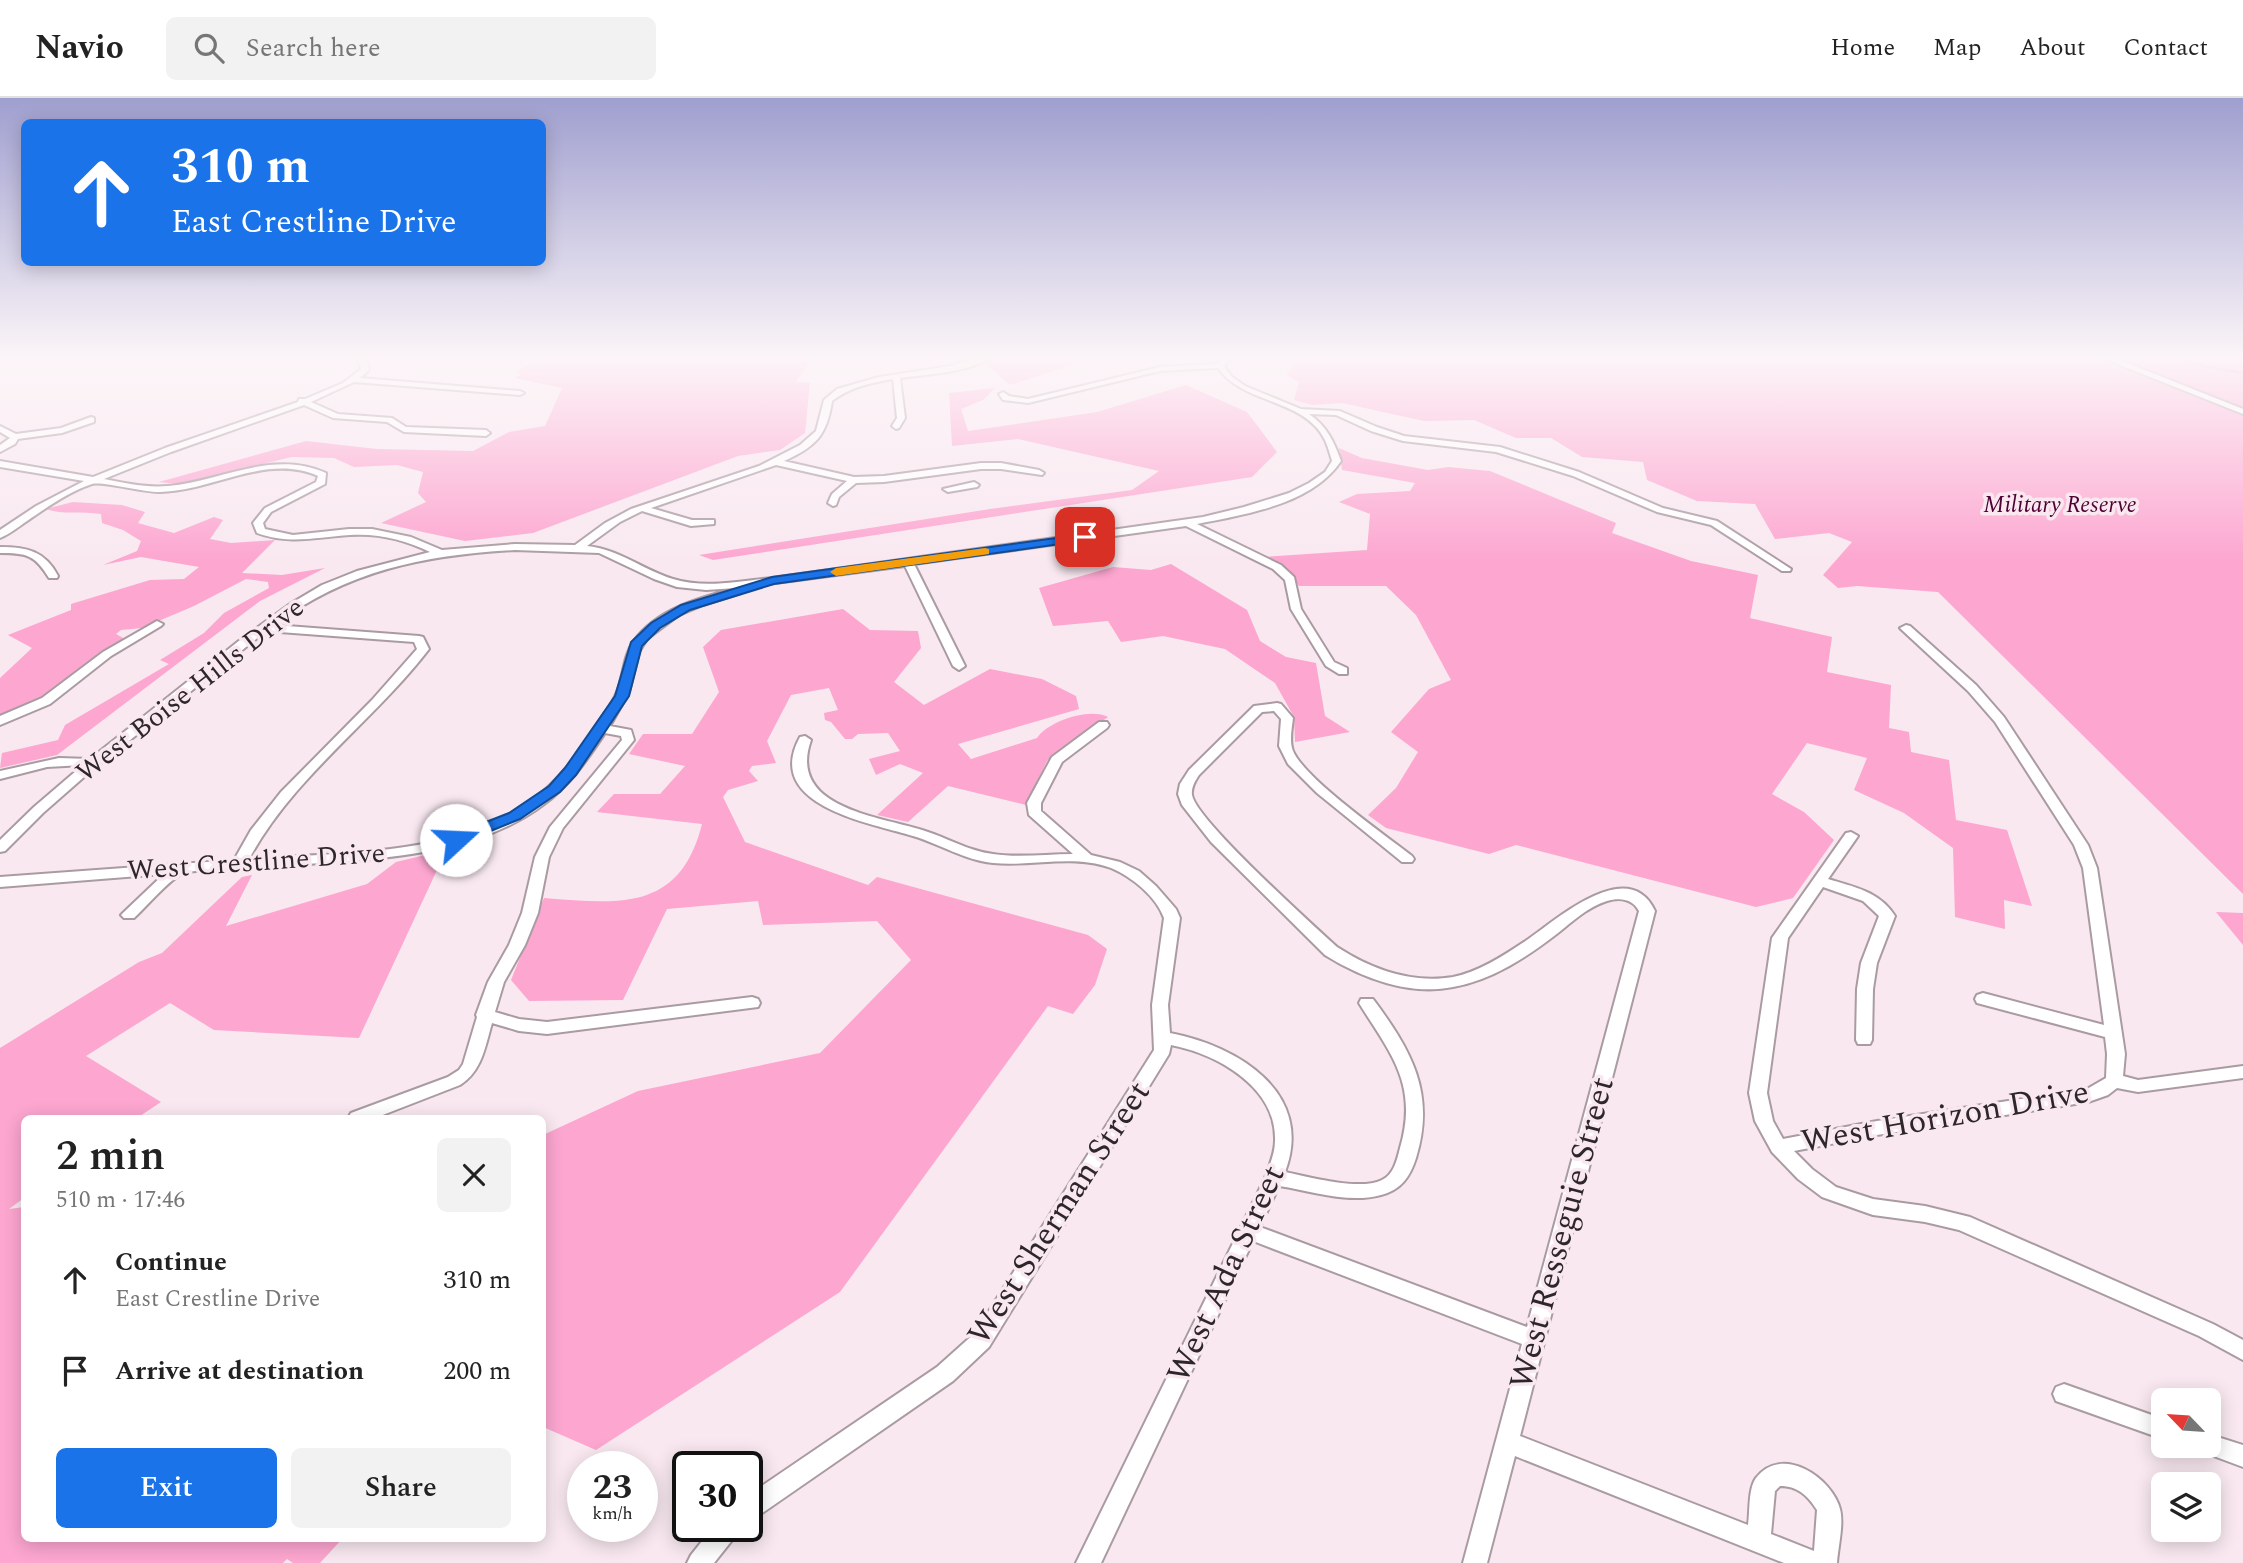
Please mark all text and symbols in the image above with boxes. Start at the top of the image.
search box [166,17,656,80]
text: Navio [35,23,124,73]
text: Search here [246,28,381,68]
icon: search [190,29,228,67]
text: Home [1830,30,1895,66]
text: Map [1933,30,1981,66]
text: About [2019,30,2085,66]
text: Contact [2123,30,2208,66]
text: 310 m [171,130,310,205]
icon: ahead [56,147,147,238]
text: East Crestline Drive [171,198,457,247]
park label: Military Reserve [1983,488,2137,523]
pin [1055,507,1115,567]
icon: arrive [1066,518,1104,556]
street label: West Boise Hills Drive [66,587,314,793]
position arrow [419,803,493,877]
street label: West Crestline Drive [126,832,386,892]
street label: West Horizon Drive [1797,1067,2093,1167]
street label: West Sherman Street [955,1071,1163,1355]
street label: West Resseguie Street [1496,1071,1628,1395]
text: 2 min [56,1125,165,1188]
button: close [437,1138,511,1212]
street label: West Ada Street [1154,1157,1298,1391]
text: 510 m · 17:46 [56,1183,185,1218]
text: Continue [115,1242,227,1282]
text: 310 m [443,1260,511,1300]
icon: ahead [56,1261,94,1299]
text: East Crestline Drive [115,1282,320,1317]
text: Arrive at destination [115,1351,364,1391]
text: 200 m [443,1351,511,1391]
icon: arrive [56,1352,94,1390]
north arrow [2151,1388,2221,1458]
map controls [2151,1388,2221,1542]
button: Exit [56,1448,277,1528]
button: Share [291,1448,511,1528]
speed limit sign: 30 [672,1451,763,1542]
text: 23 [593,1461,632,1514]
button: layers [2151,1472,2221,1542]
text: km/h [592,1500,633,1527]

